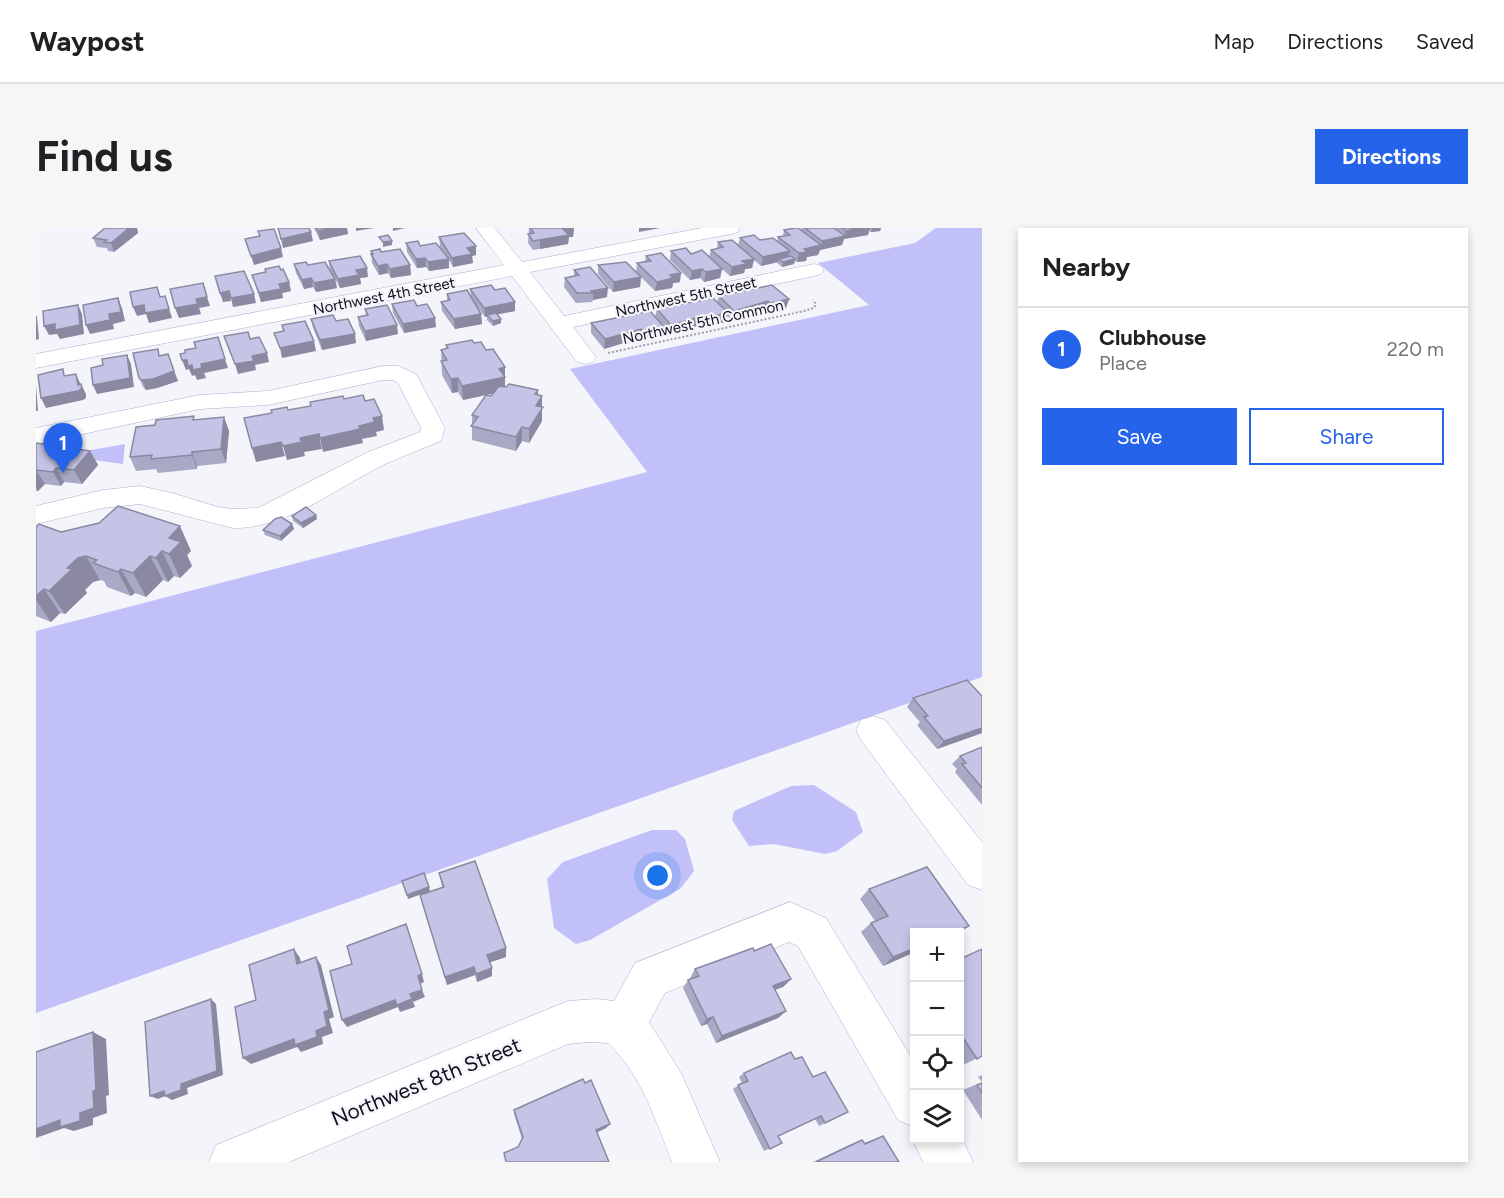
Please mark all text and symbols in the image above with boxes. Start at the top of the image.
text: Waypost [30,24,144,58]
text: Map [1213,29,1254,54]
text: Directions [1287,29,1383,54]
text: Saved [1416,29,1474,54]
button: Directions [1315,129,1468,184]
text: Find us [36,131,173,182]
text: Nearby [1042,251,1130,283]
street label: Northwest 4th Street [311,273,457,319]
street label: Northwest 5th Street [614,273,759,321]
street label: Northwest 5th Common [621,296,785,348]
text: Clubhouse [1099,324,1206,351]
text: 1 [1057,337,1066,361]
text: 220 m [1387,337,1444,361]
text: Place [1099,351,1147,375]
button: Save [1042,408,1237,465]
button: Share [1249,408,1444,465]
pin: 1 [44,424,82,473]
your location [643,861,672,890]
map controls [910,928,964,1144]
button: + [910,928,964,982]
button: − [910,982,964,1036]
street label: Northwest 8th Street [327,1032,524,1131]
button: locate [910,1036,964,1090]
button: layers [910,1090,964,1144]

